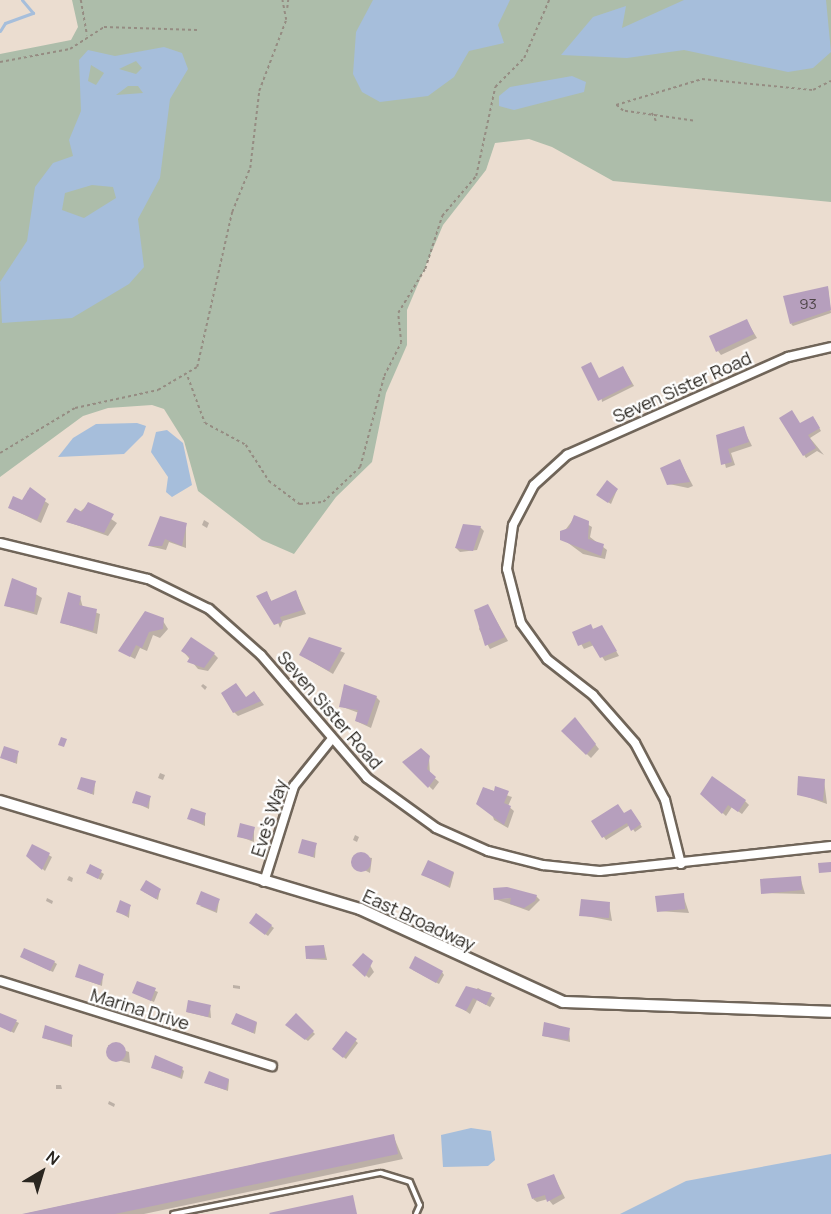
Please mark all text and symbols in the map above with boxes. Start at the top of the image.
house number: 93 [799,295,817,313]
street label: Seven Sister Road [609,347,755,427]
street label: Seven Sister Road [273,647,387,773]
street label: Eve's Way [246,777,292,859]
street label: East Broadway [359,885,479,955]
street label: Marina Drive [88,984,192,1034]
north arrow [12,1142,72,1202]
text: N [42,1146,64,1170]

